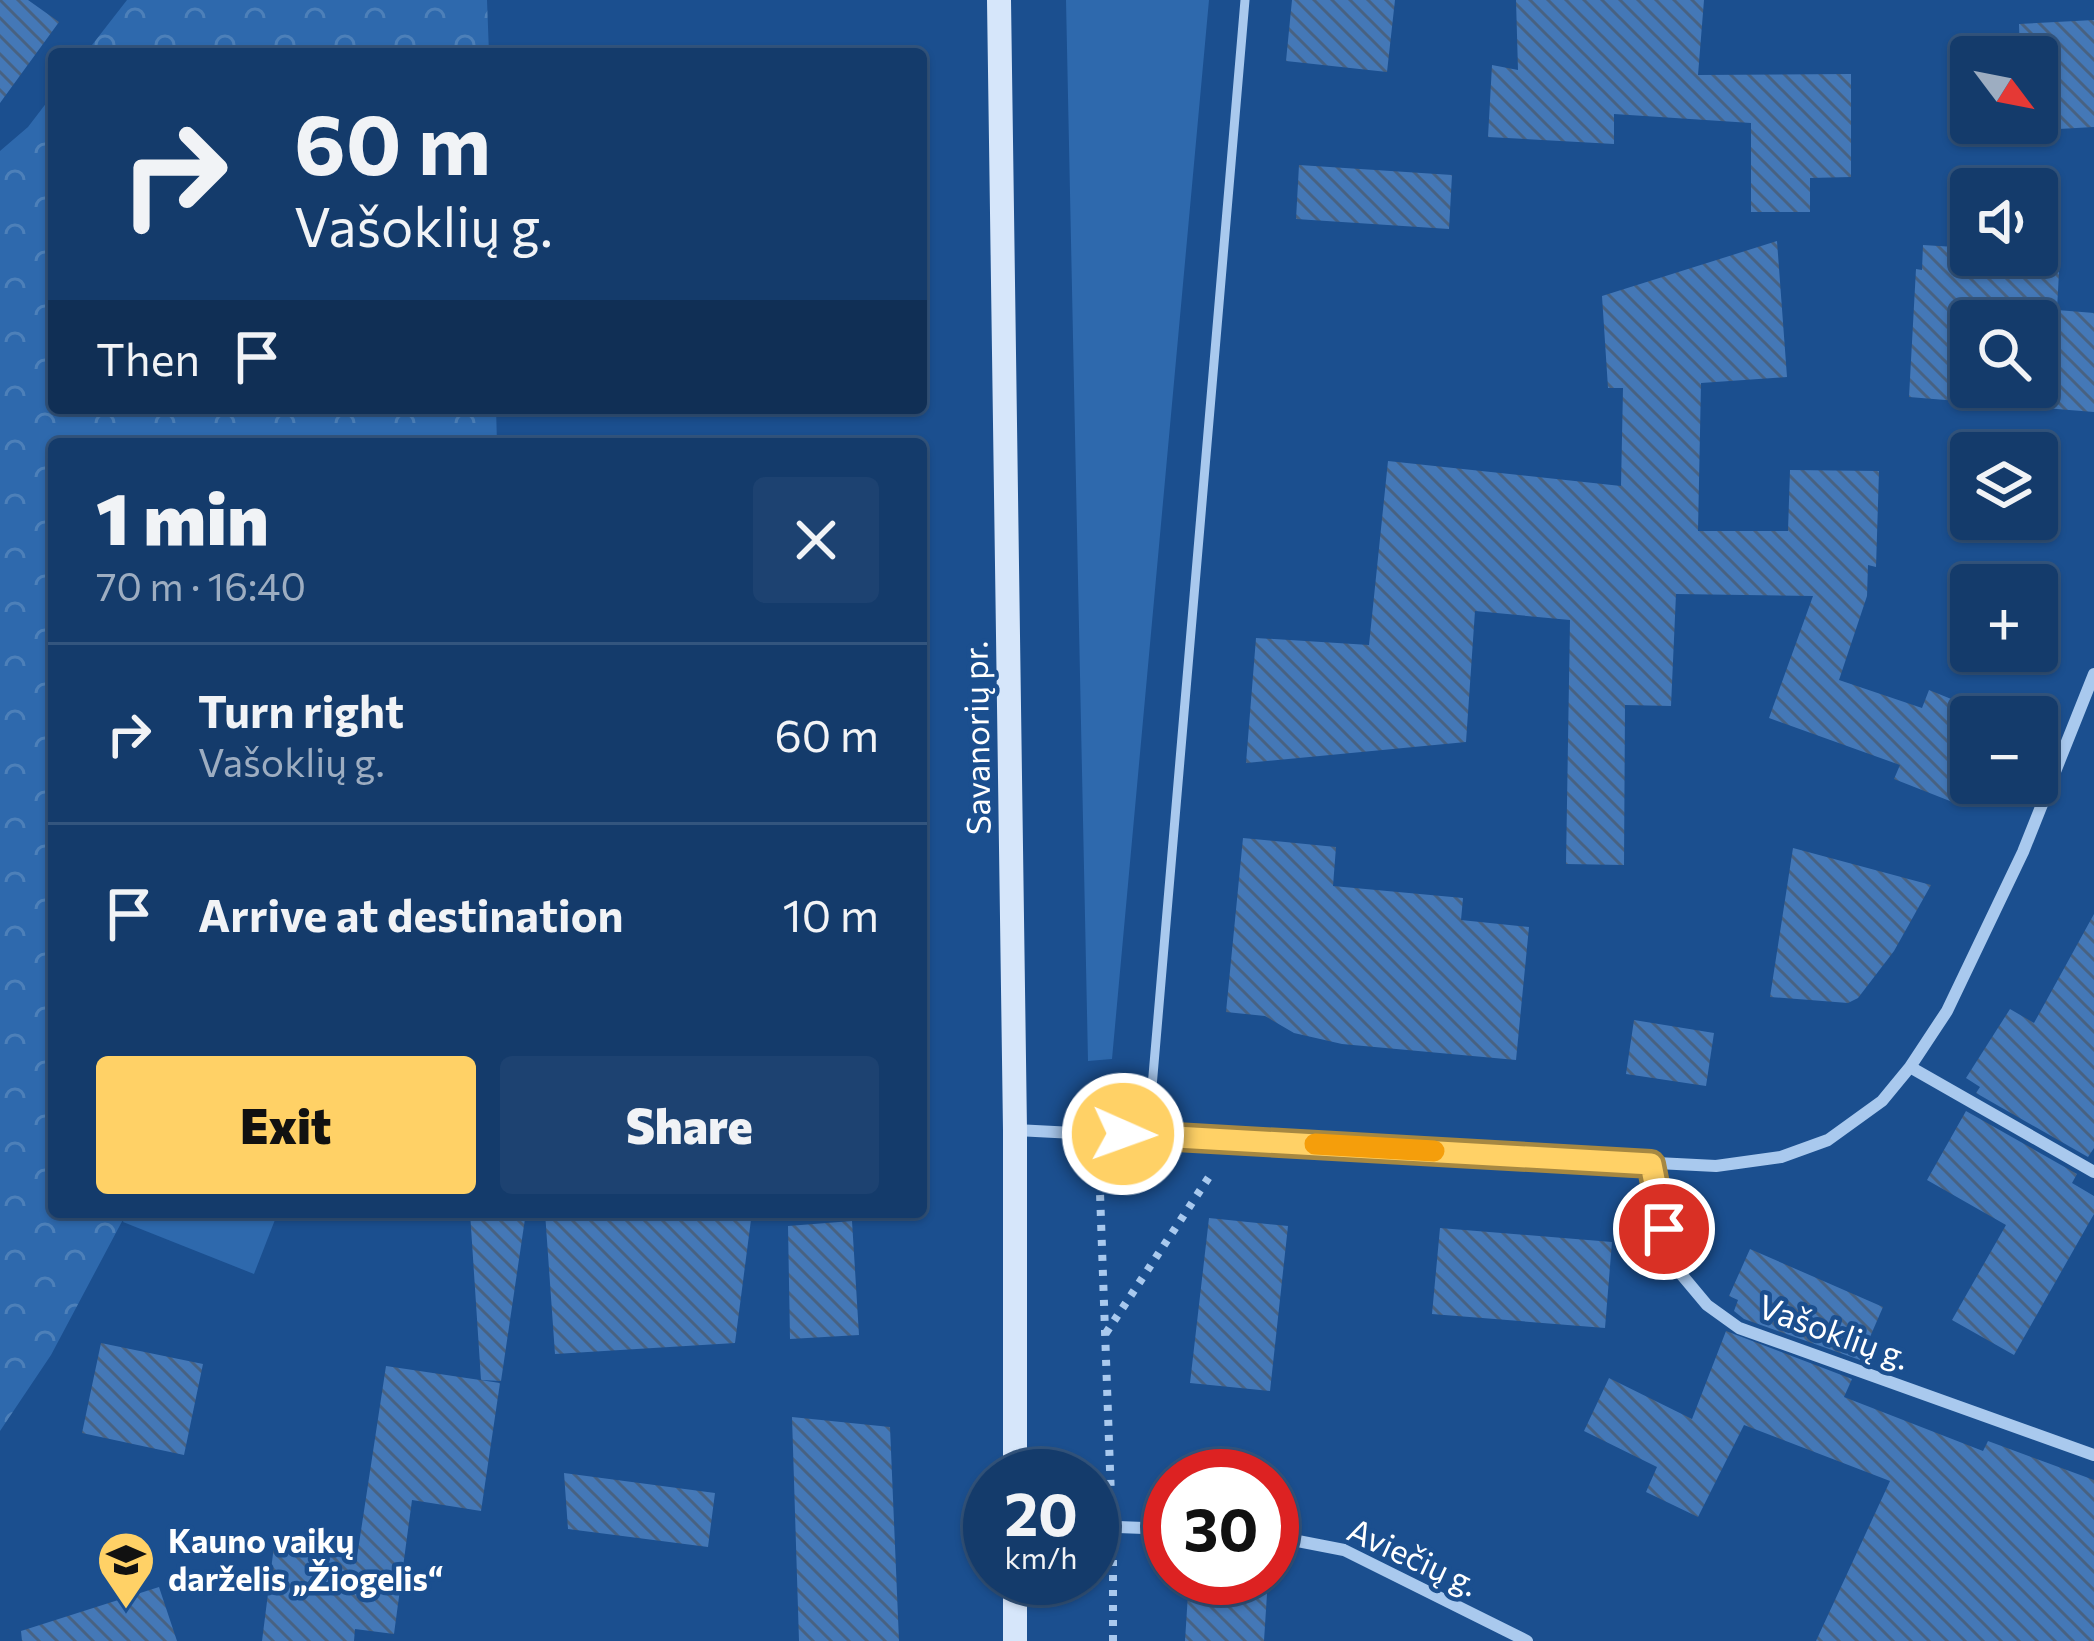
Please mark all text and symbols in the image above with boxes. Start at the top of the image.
north arrow [1950,36,2058,144]
map controls [1950,36,2058,804]
text: 60 m [294,90,491,192]
icon: right [96,96,252,252]
button: sound [1950,168,2058,276]
text: Vašoklių g. [294,192,553,258]
button: search [1950,300,2058,408]
icon: arrive [224,324,290,390]
text: Then [96,330,200,385]
button: layers [1950,432,2058,540]
text: 1 min [96,472,269,560]
button: close [753,477,879,603]
text: 70 m · 16:40 [96,561,306,609]
button: + [1950,564,2058,672]
street label: Savanorių pr. [953,641,998,835]
text: Turn right [198,682,404,737]
button: − [1950,696,2058,804]
icon: right [96,701,162,767]
text: 60 m [774,706,879,761]
text: Vašoklių g. [198,737,385,785]
icon: arrive [96,881,162,947]
text: Arrive at destination [198,886,624,941]
text: 10 m [783,886,879,941]
button: Exit [96,1056,476,1194]
button: Share [500,1056,879,1194]
position arrow [1060,1071,1186,1197]
pin [1613,1178,1715,1280]
icon: arrive [1631,1196,1697,1262]
street label: Vašoklių g. [1753,1284,1916,1377]
speed limit sign: 30 [1143,1449,1299,1605]
text: 20 [1004,1475,1078,1548]
street label: Aviečių g. [1342,1508,1486,1604]
place label: Kauno vaikų darželis „Žiogelis“ [168,1519,443,1598]
school or university icon: Kauno vaikų darželis „Žiogelis“ [95,1529,157,1611]
text: km/h [1005,1538,1077,1575]

